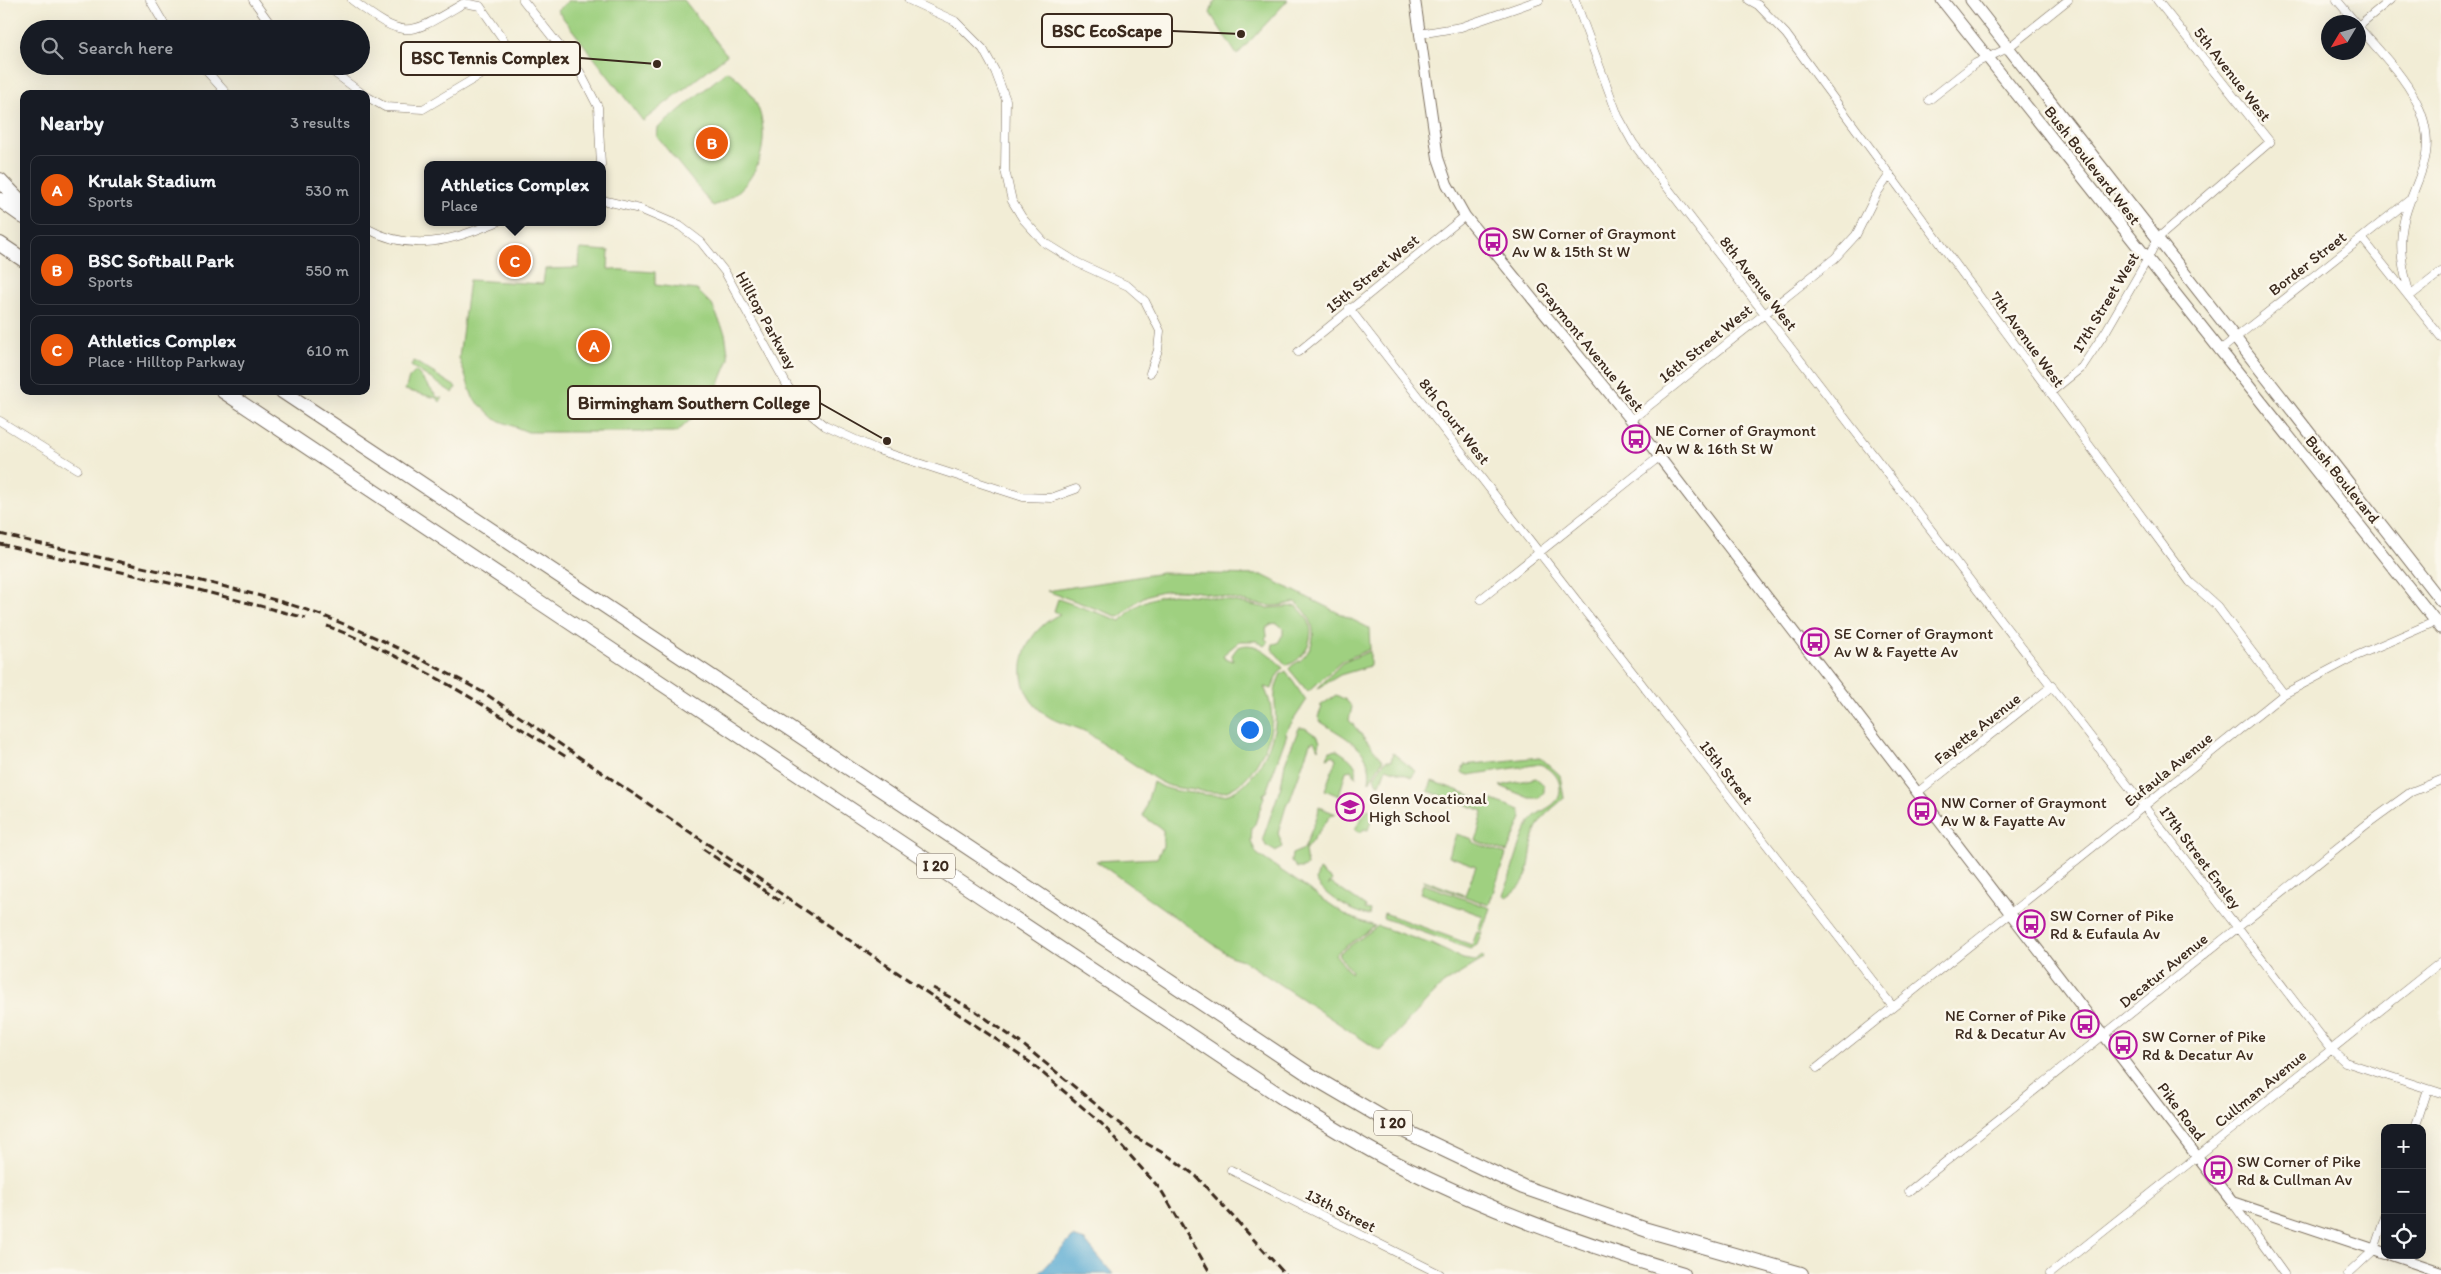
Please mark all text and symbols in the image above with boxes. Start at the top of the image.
callout: BSC EcoScape [1042,14,1172,47]
north arrow [2321,15,2366,60]
search box [20,20,370,75]
text: BSC EcoScape [1052,20,1162,42]
street label: 5th Avenue West [2190,23,2275,125]
icon: search [38,34,66,62]
text: Search here [78,36,173,59]
callout: BSC Tennis Complex [401,42,580,75]
text: BSC Tennis Complex [411,47,570,69]
street label: Bush Boulevard West [2040,102,2145,228]
text: Nearby [40,110,104,135]
text: 3 results [290,113,350,132]
pin: B [696,124,728,162]
popup [424,161,606,226]
text: Krulak Stadium [88,169,216,192]
text: Athletics Complex [441,173,589,196]
text: A [52,181,62,200]
text: 530 m [305,181,349,200]
text: Sports [88,192,133,211]
text: Place [441,196,478,215]
place label: SW Corner of Graymont Av W & 15th St W [1512,224,1676,261]
bus stop icon: SW Corner of Graymont Av W & 15th St W [1478,227,1508,257]
street label: Border Street [2265,227,2350,300]
street label: 15th Street West [1322,230,1423,317]
street label: 8th Avenue West [1716,232,1801,334]
pin: C [499,242,531,280]
text: BSC Softball Park [88,249,234,272]
street label: 17th Street West [2068,249,2143,356]
text: B [52,261,62,280]
text: 550 m [305,261,349,280]
street label: Hilltop Parkway [732,268,801,373]
text: Sports [88,272,133,291]
street label: Graymont Avenue West [1531,277,1648,415]
street label: 7th Avenue West [1986,288,2069,391]
street label: 16th Street West [1655,300,1756,387]
pin: A [578,327,610,365]
text: Athletics Complex [88,329,236,352]
text: C [52,341,62,360]
text: 610 m [306,341,349,360]
text: Place · Hilltop Parkway [88,352,245,371]
street label: 8th Court West [1415,374,1494,468]
callout: Birmingham Southern College [568,386,820,419]
text: Birmingham Southern College [578,392,810,414]
place label: NE Corner of Graymont Av W & 16th St W [1655,421,1816,458]
bus stop icon: NE Corner of Graymont Av W & 16th St W [1621,424,1651,454]
street label: Bush Boulevard [2301,432,2384,527]
place label: SE Corner of Graymont Av W & Fayette Av [1834,624,1993,661]
bus stop icon: SE Corner of Graymont Av W & Fayette Av [1800,627,1830,657]
street label: Fayette Avenue [1930,689,2025,768]
your location [1237,717,1263,743]
street label: Eufaula Avenue [2121,728,2216,811]
street label: 15th Street [1696,736,1758,808]
place label: Glenn Vocational High School [1369,789,1487,826]
school or university icon: Glenn Vocational High School [1335,792,1365,822]
place label: NW Corner of Graymont Av W & Fayatte Av [1941,793,2107,830]
bus stop icon: NW Corner of Graymont Av W & Fayatte Av [1907,796,1937,826]
street label: 17th Street Ensley [2156,802,2246,913]
road number: I 20 [917,854,955,878]
place label: SW Corner of Pike Rd & Eufaula Av [2050,906,2174,943]
bus stop icon: SW Corner of Pike Rd & Eufaula Av [2016,909,2046,939]
street label: Decatur Avenue [2115,929,2212,1012]
place label: NE Corner of Pike Rd & Decatur Av [1945,1006,2067,1043]
bus stop icon: NE Corner of Pike Rd & Decatur Av [2070,1009,2100,1039]
place label: SW Corner of Pike Rd & Decatur Av [2142,1027,2266,1064]
bus stop icon: SW Corner of Pike Rd & Decatur Av [2108,1030,2138,1060]
street label: Cullman Avenue [2210,1045,2310,1131]
street label: Pike Road [2154,1079,2210,1144]
road number: I 20 [1374,1110,1412,1136]
map controls [2381,1124,2426,1259]
button: + [2381,1124,2426,1169]
place label: SW Corner of Pike Rd & Cullman Av [2237,1152,2361,1189]
bus stop icon: SW Corner of Pike Rd & Cullman Av [2203,1155,2233,1185]
button: − [2381,1169,2426,1214]
street label: 13th Street [1302,1185,1379,1236]
button: locate [2381,1214,2426,1259]

